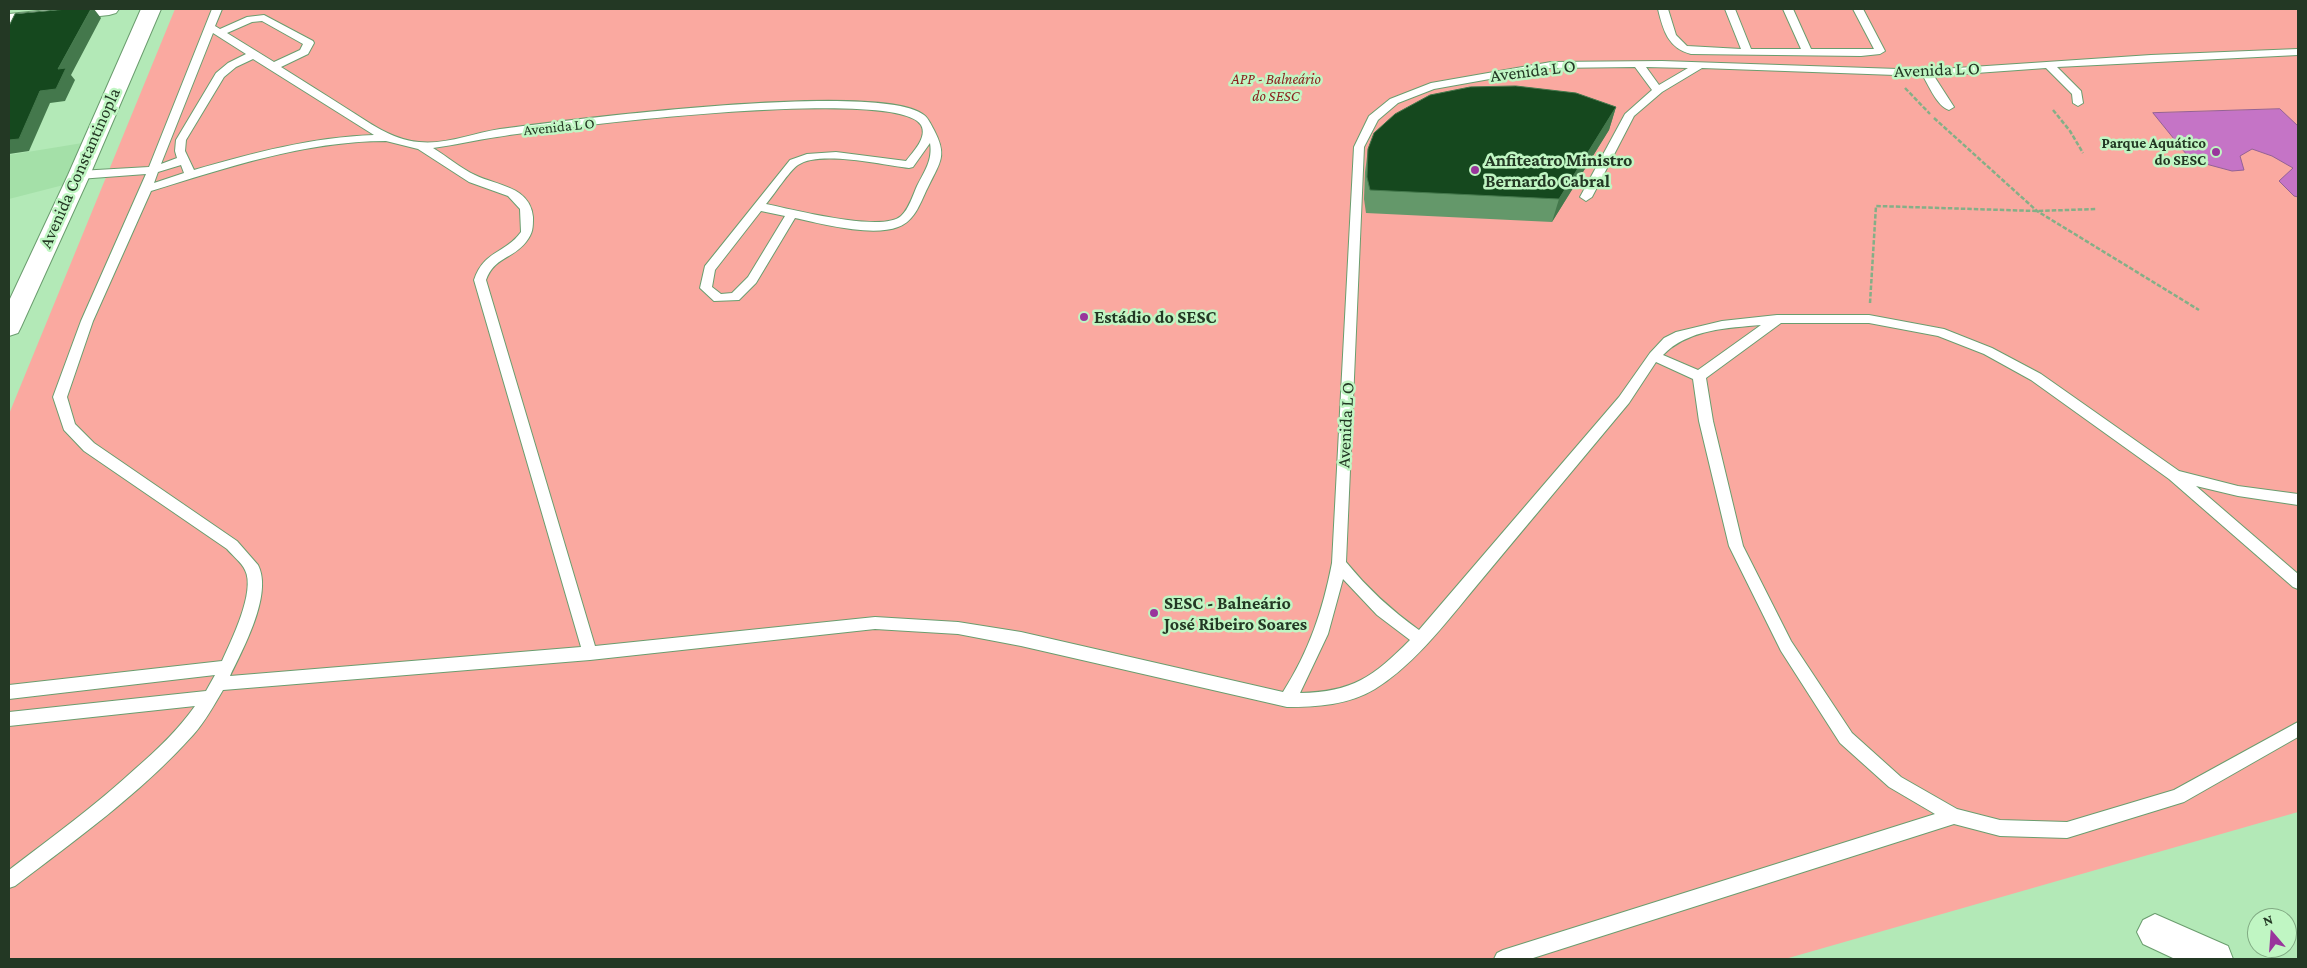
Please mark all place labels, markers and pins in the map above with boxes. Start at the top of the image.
place label: Parque Aquático do SESC [2102,134,2206,169]
marker: Parque Aquático do SESC [2210,146,2222,158]
place label: Anfiteatro Ministro Bernardo Cabral [1485,149,1632,192]
marker: Anfiteatro Ministro Bernardo Cabral [1469,164,1481,176]
place label: Estádio do SESC [1094,306,1216,328]
marker: Estádio do SESC [1078,311,1090,323]
place label: SESC - Balneário José Ribeiro Soares [1164,592,1307,634]
marker: SESC - Balneário José Ribeiro Soares [1148,607,1160,619]

